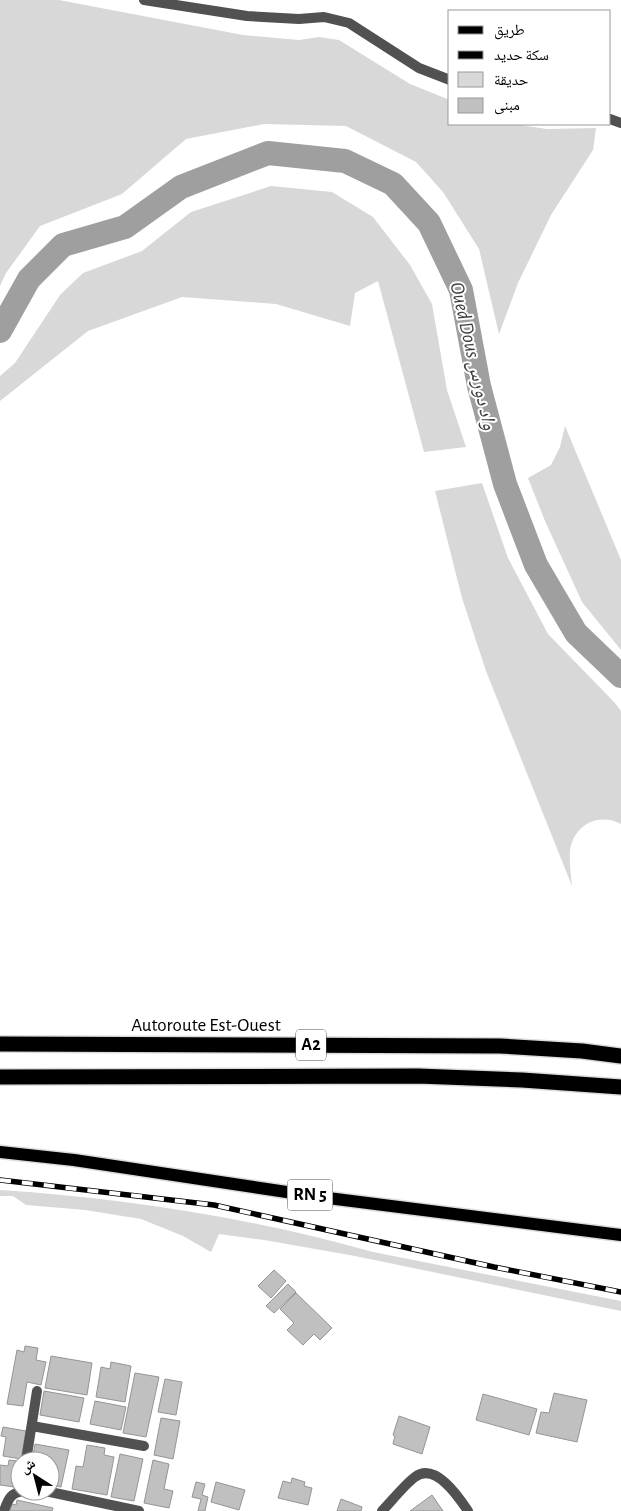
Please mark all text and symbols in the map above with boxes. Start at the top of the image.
legend [448,10,611,125]
text: طريق [494,23,525,40]
text: سكة حديد [494,48,549,63]
text: حديقة [494,73,529,88]
text: مبنى [494,98,520,115]
water label: Oued Dous واد دورس [444,280,500,432]
street label: Autoroute Est-Ouest [131,1016,281,1035]
road number: A2 [296,1030,326,1060]
road number: RN 5 [288,1180,332,1210]
north arrow [10,1451,60,1501]
text: ش [18,1456,39,1477]

